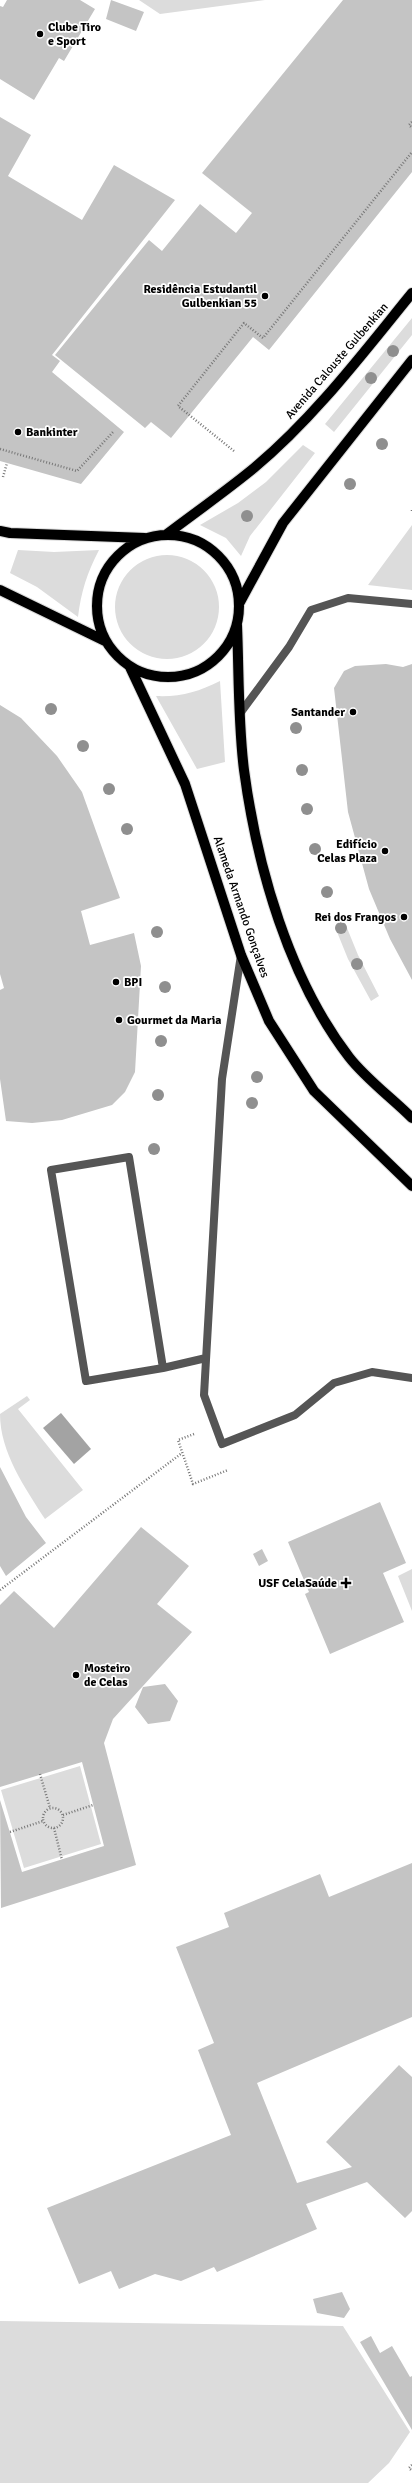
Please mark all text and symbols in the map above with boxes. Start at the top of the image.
place label: Clube Tiro e Sport [48,20,101,49]
marker: Clube Tiro e Sport [35,29,45,39]
place label: Residência Estudantil Gulbenkian 55 [143,282,257,311]
marker: Residência Estudantil Gulbenkian 55 [260,291,270,301]
street label: Avenida Calouste Gulbenkian [282,300,392,422]
place label: Bankinter [26,425,78,440]
marker: Bankinter [13,427,23,437]
place label: Santander [291,705,345,720]
marker: Santander [348,707,358,717]
street label: Alameda Armando Gonçalves [210,834,272,980]
place label: Edifício Celas Plaza [317,837,377,866]
marker: Edifício Celas Plaza [380,846,390,856]
place label: Rei dos Frangos [314,910,397,925]
marker: Rei dos Frangos [399,912,409,922]
place label: BPI [124,975,142,990]
marker: BPI [111,977,121,987]
place label: Gourmet da Maria [127,1013,221,1028]
marker: Gourmet da Maria [114,1015,124,1025]
place label: USF CelaSaúde [258,1576,337,1591]
marker: USF CelaSaúde [340,1577,352,1589]
place label: Mosteiro de Celas [84,1661,130,1690]
marker: Mosteiro de Celas [71,1670,81,1680]

